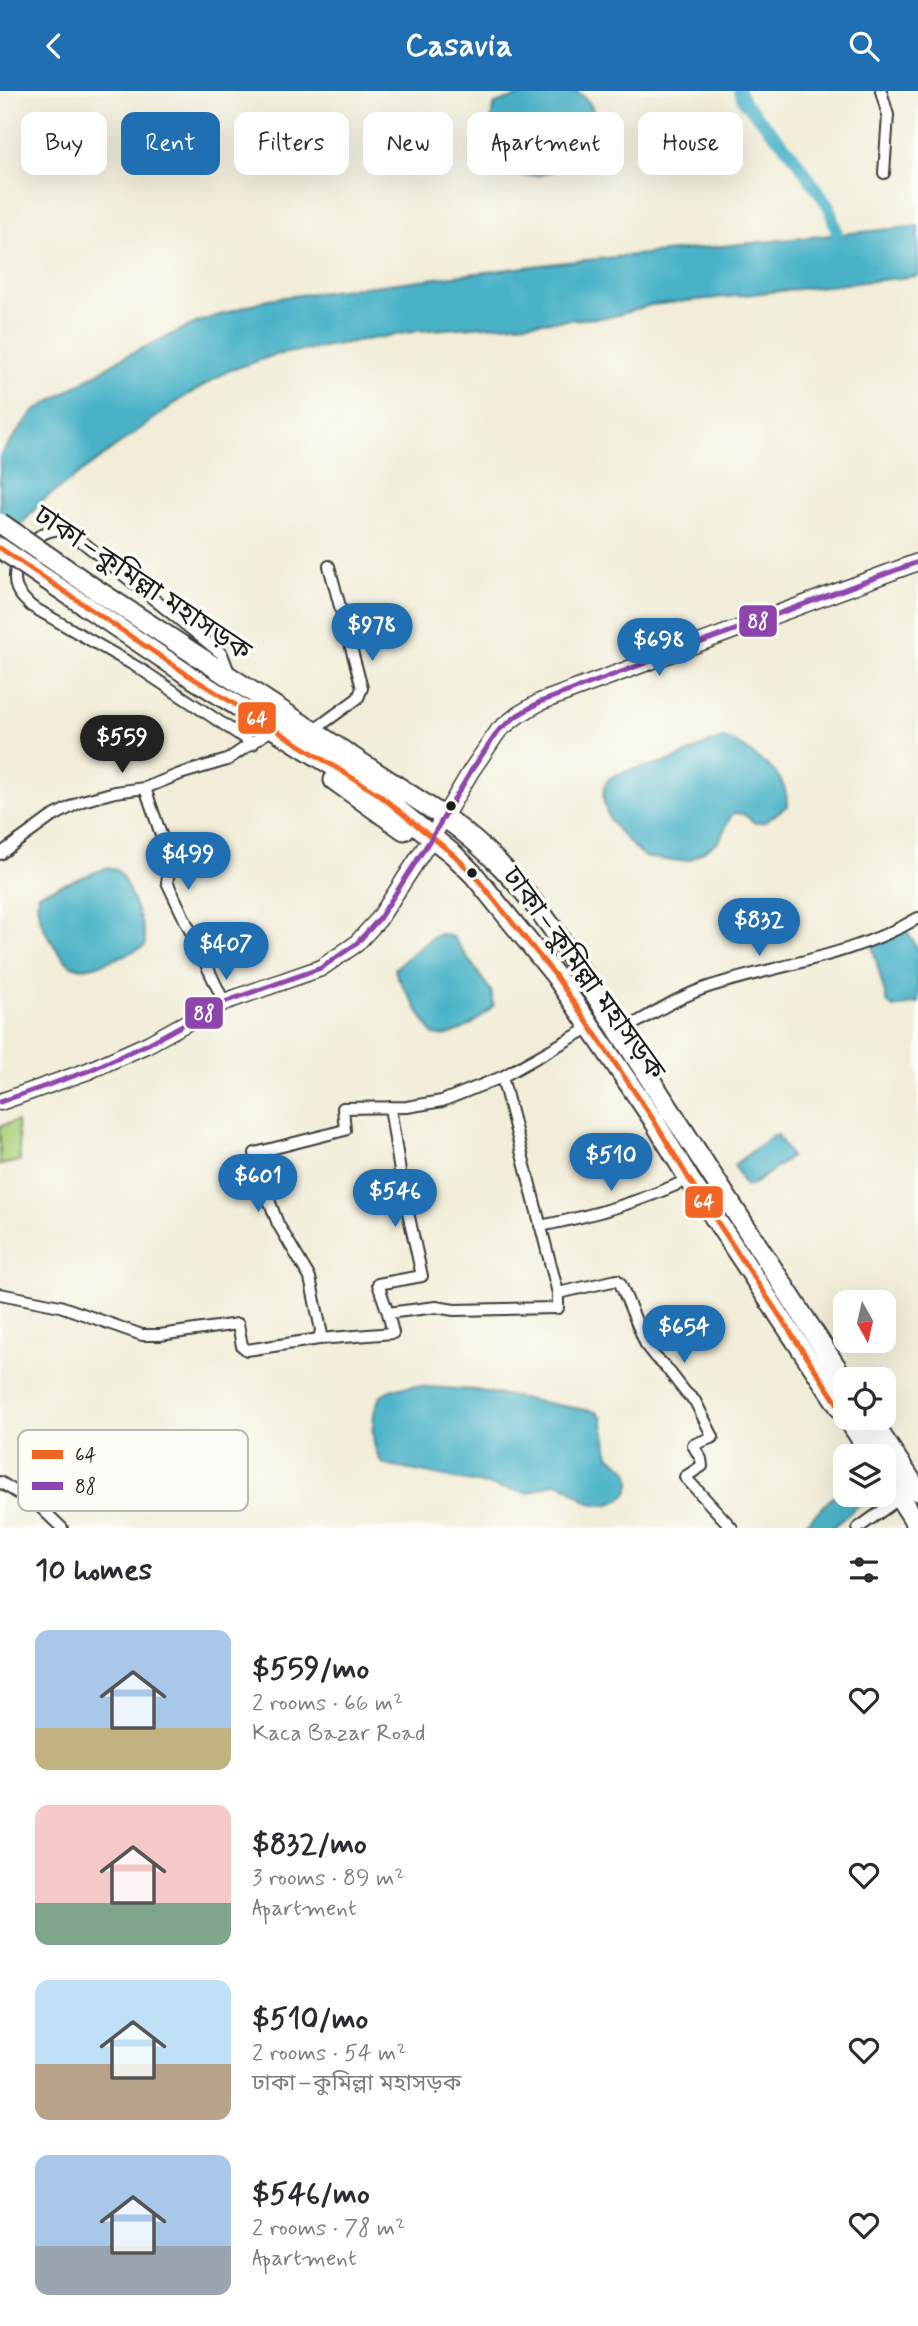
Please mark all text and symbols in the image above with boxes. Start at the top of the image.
text: Casavia [405,25,513,67]
icon: back [35,27,73,65]
icon: search [845,27,883,65]
chip: Buy [21,112,107,175]
chip: Rent [121,112,220,175]
chip: Filters [234,112,349,175]
chip: New [363,112,453,175]
chip: Apartment [467,112,624,175]
chip: House [638,112,743,175]
street label: ঢাকা–কুমিল্লা মহাসড়ক [25,497,258,671]
pin: $978 [331,603,413,663]
line badge: 88 [738,604,778,638]
text: 88 [747,610,769,635]
text: $978 [348,611,396,641]
pin: $698 [618,619,700,678]
text: $698 [633,626,685,656]
line badge: 64 [237,701,277,735]
text: 64 [246,707,268,732]
pin: $559 [81,715,163,775]
text: $559 [96,723,148,753]
unlabelled marker [444,799,458,813]
pin: $499 [147,833,229,892]
text: $499 [162,840,214,870]
street label: ঢাকা–কুমিল্লা মহাসড়ক [493,859,673,1088]
unlabelled marker [465,866,479,880]
pin: $832 [718,899,800,958]
text: $832 [734,906,784,936]
pin: $407 [185,923,267,982]
text: $407 [200,930,252,960]
line badge: 88 [184,996,224,1030]
text: 88 [193,1002,215,1027]
pin: $510 [570,1133,652,1193]
text: $510 [585,1141,637,1171]
pin: $601 [217,1155,299,1214]
text: $601 [234,1162,282,1192]
pin: $546 [354,1169,436,1229]
text: $546 [369,1177,421,1207]
line badge: 64 [684,1185,724,1219]
text: 64 [693,1190,715,1215]
north arrow [833,1290,896,1353]
map controls [833,1290,896,1507]
pin: $654 [643,1305,725,1365]
text: $654 [658,1313,710,1343]
button: locate [833,1367,896,1430]
legend [18,1430,248,1511]
text: 64 [75,1443,96,1468]
button: layers [833,1444,896,1507]
text: 88 [75,1475,96,1500]
text: 10 homes [35,1551,152,1590]
icon: filters [845,1551,883,1589]
text: $559/mo [252,1650,369,1689]
icon: home [91,1658,175,1742]
icon: heart [845,1681,883,1719]
text: 2 rooms · 66 m² [252,1689,403,1719]
text: Kaca Bazar Road [252,1719,426,1749]
text: $832/mo [252,1825,367,1864]
icon: home [91,1833,175,1917]
icon: heart [845,1856,883,1894]
text: 3 rooms · 89 m² [252,1864,404,1894]
text: Apartment [252,1894,357,1924]
text: $510/mo [252,2000,368,2039]
icon: home [91,2008,175,2092]
icon: heart [845,2031,883,2069]
text: 2 rooms · 54 m² [252,2039,406,2069]
text: ঢাকা–কুমিল্লা মহাসড়ক [252,2069,461,2099]
text: $546/mo [252,2175,370,2214]
icon: home [91,2183,175,2267]
icon: heart [845,2206,883,2244]
text: 2 rooms · 78 m² [252,2214,405,2244]
text: Apartment [252,2244,357,2274]

